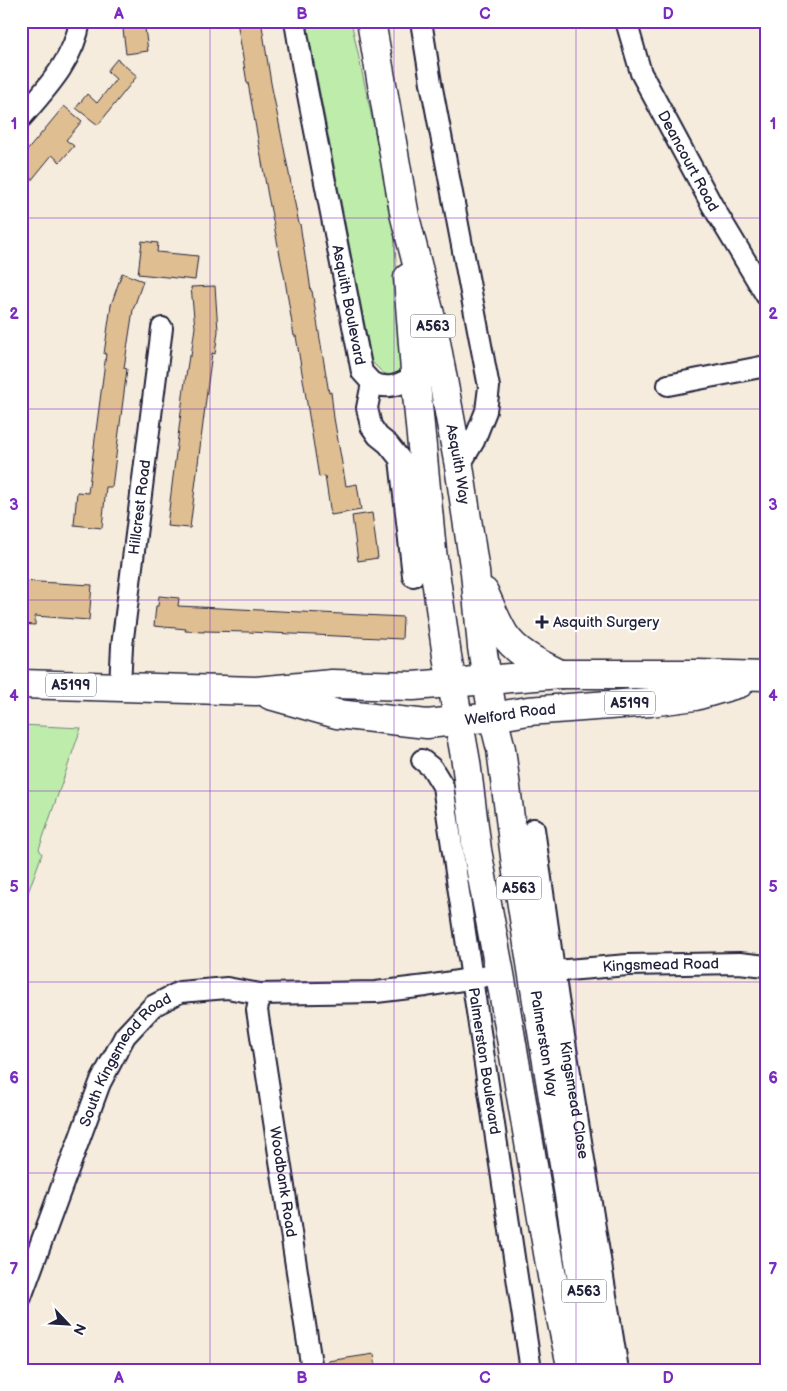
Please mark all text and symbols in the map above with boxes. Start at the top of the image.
text: A [113,5,124,24]
text: B [296,5,308,24]
text: C [479,5,491,24]
text: D [662,5,674,24]
street label: Deancourt Road [653,107,723,215]
text: 1 [11,115,17,134]
text: 1 [770,115,776,134]
street label: Asquith Boulevard [327,243,369,367]
text: 2 [9,305,19,324]
text: 2 [768,305,778,324]
road number: A563 [410,314,456,338]
street label: Asquith Way [441,423,474,506]
street label: Hillcrest Road [125,459,155,556]
text: 3 [9,496,19,515]
text: 3 [768,496,778,515]
place label: Asquith Surgery [553,613,660,632]
marker: Asquith Surgery [535,615,549,629]
road number: A5199 [46,674,96,696]
text: 4 [9,687,19,706]
text: 4 [768,687,778,706]
road number: A5199 [605,691,655,714]
street label: Welford Road [464,700,556,730]
road number: A563 [496,876,542,900]
text: 5 [9,878,19,897]
text: 5 [768,878,778,897]
street label: Kingsmead Road [602,954,719,977]
street label: Palmerston Boulevard [463,986,504,1136]
street label: South Kingsmead Road [76,989,175,1129]
street label: Palmerston Way [525,989,562,1099]
street label: Kingsmead Close [555,1040,593,1160]
text: 6 [9,1069,19,1088]
text: 6 [768,1069,778,1088]
street label: Woodbank Road [265,1125,301,1238]
text: 7 [10,1260,19,1279]
text: 7 [769,1260,778,1279]
road number: A563 [562,1280,606,1302]
north arrow [42,1298,92,1348]
text: N [69,1321,89,1338]
text: A [113,1369,124,1388]
text: B [296,1369,308,1388]
text: C [479,1369,491,1388]
text: D [662,1369,674,1388]

